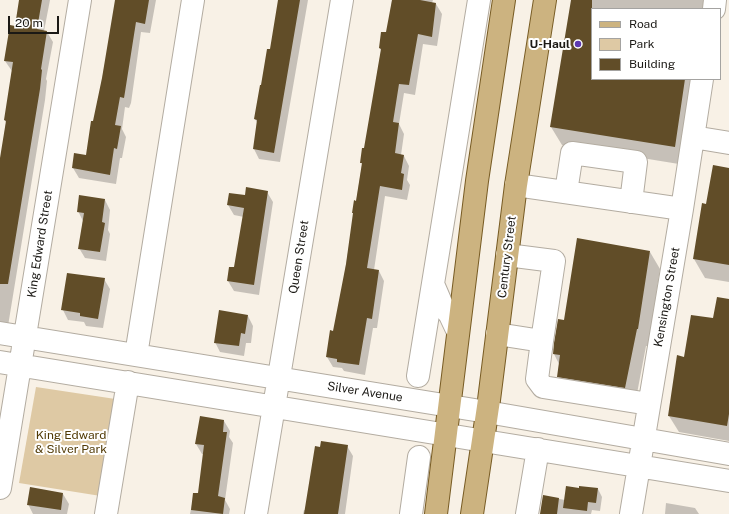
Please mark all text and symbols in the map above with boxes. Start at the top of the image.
scale bar [10,8,61,34]
legend [591,8,721,80]
text: 20 m [15,16,43,30]
text: Road [629,17,657,31]
place label: U-Haul [529,37,570,51]
text: Park [629,37,655,51]
marker: U-Haul [573,39,583,49]
text: Building [629,57,675,71]
street label: King Edward Street [24,189,56,299]
street label: Century Street [495,215,519,299]
street label: Queen Street [286,219,312,295]
street label: Kensington Street [651,246,683,348]
street label: Silver Avenue [326,379,404,405]
park label: King Edward & Silver Park [35,428,107,456]

